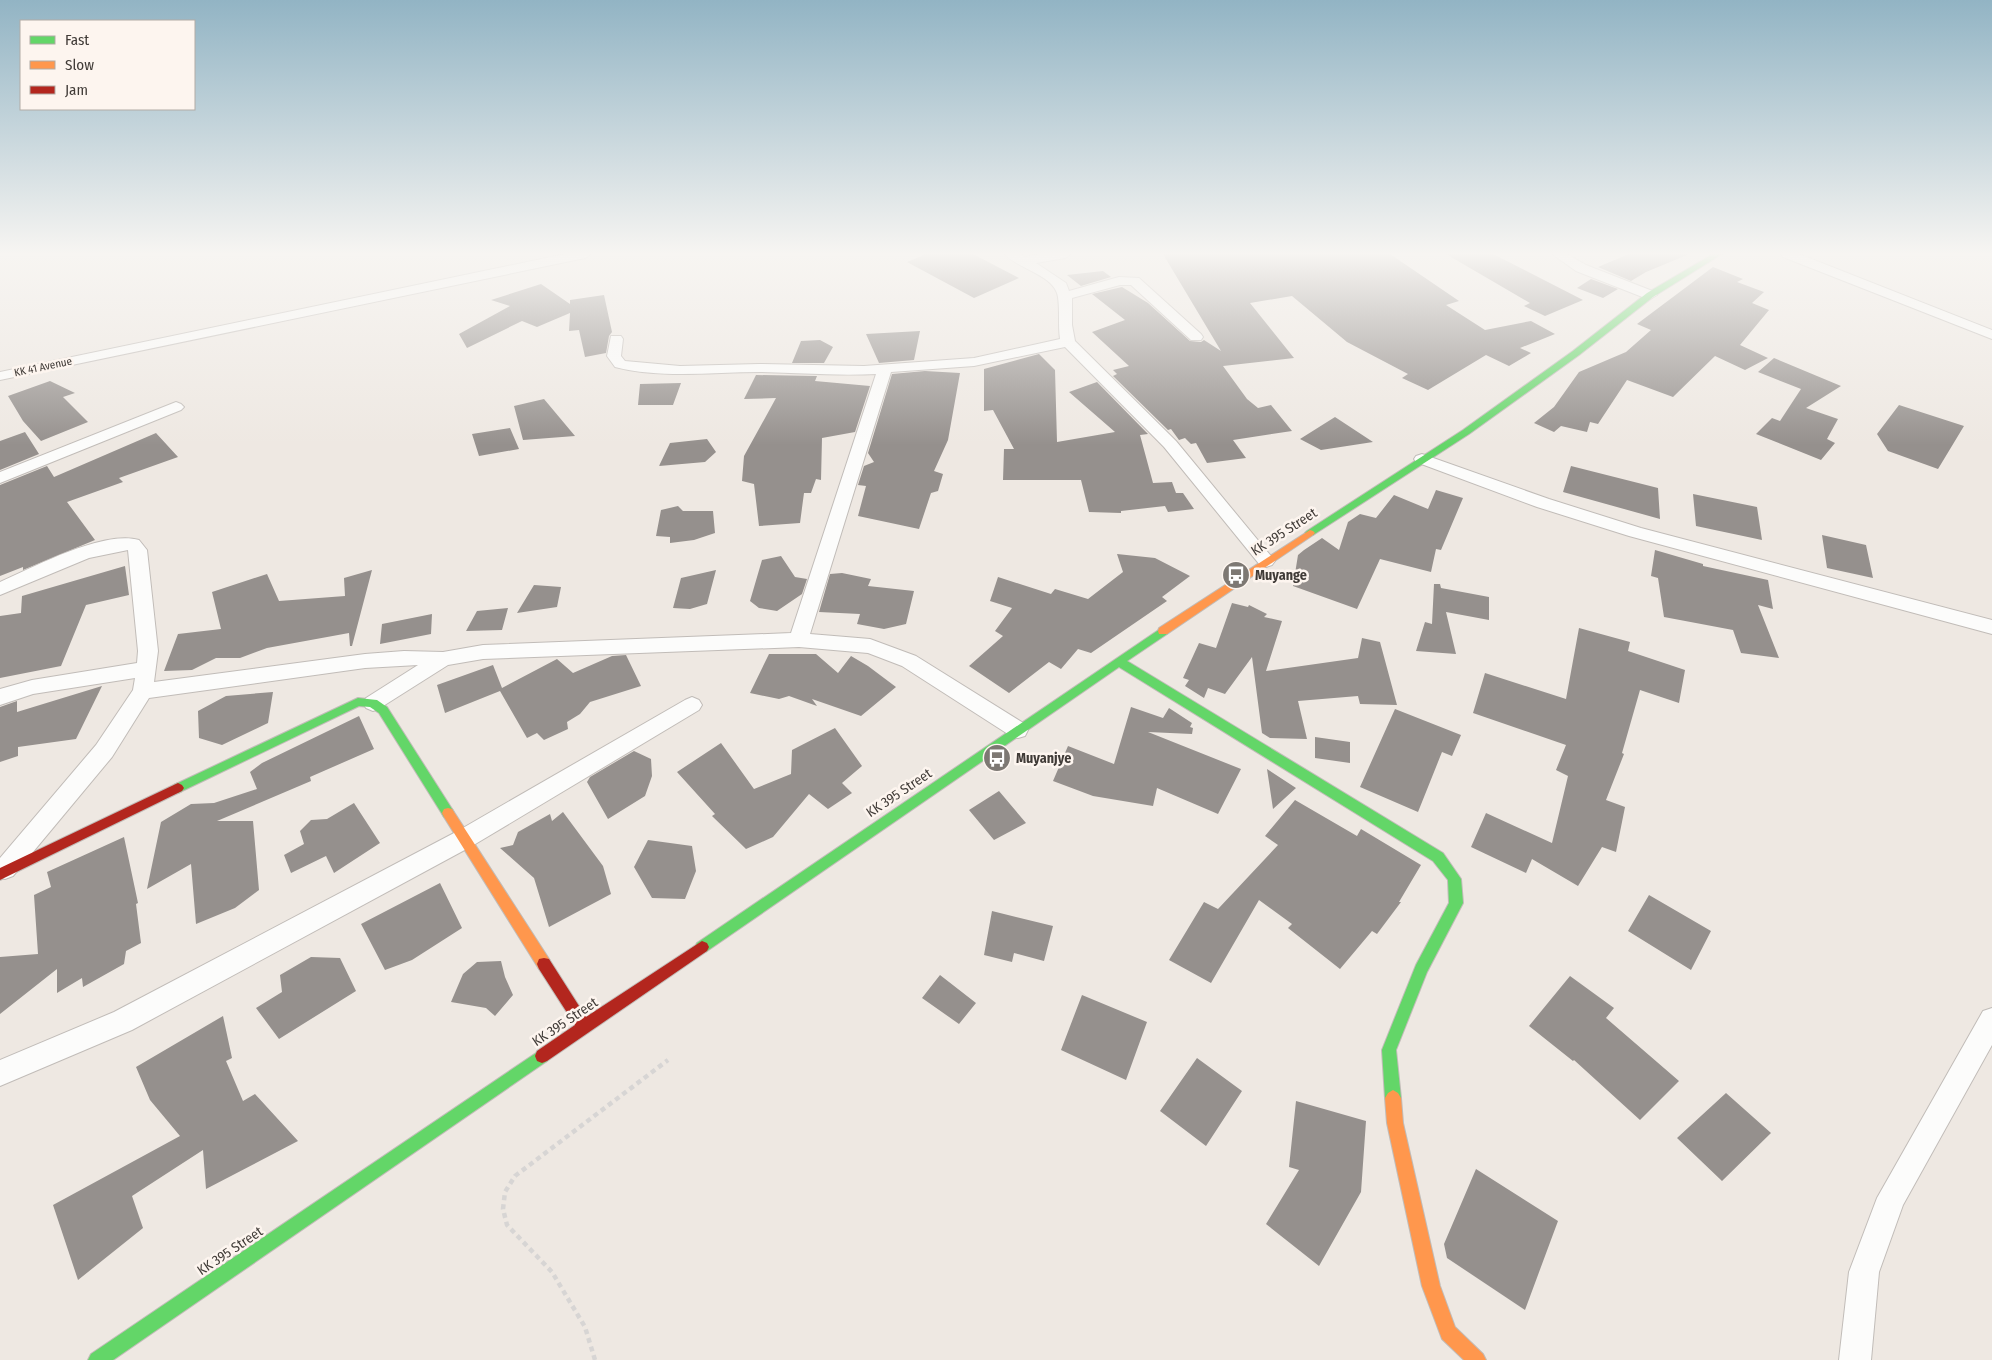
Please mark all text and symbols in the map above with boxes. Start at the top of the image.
legend [20,20,195,110]
text: Fast [65,31,89,49]
text: Slow [65,56,94,74]
text: Jam [65,81,88,99]
street label: KK 41 Avenue [13,355,73,379]
street label: KK 395 Street [1248,504,1321,560]
bus stop icon: Muyange [1221,560,1251,590]
place label: Muyange [1255,567,1307,584]
bus stop icon: Muyanjye [982,743,1012,773]
place label: Muyanjye [1016,750,1071,767]
street label: KK 395 Street [863,765,935,821]
street label: KK 395 Street [529,994,601,1050]
street label: KK 395 Street [194,1223,266,1279]

